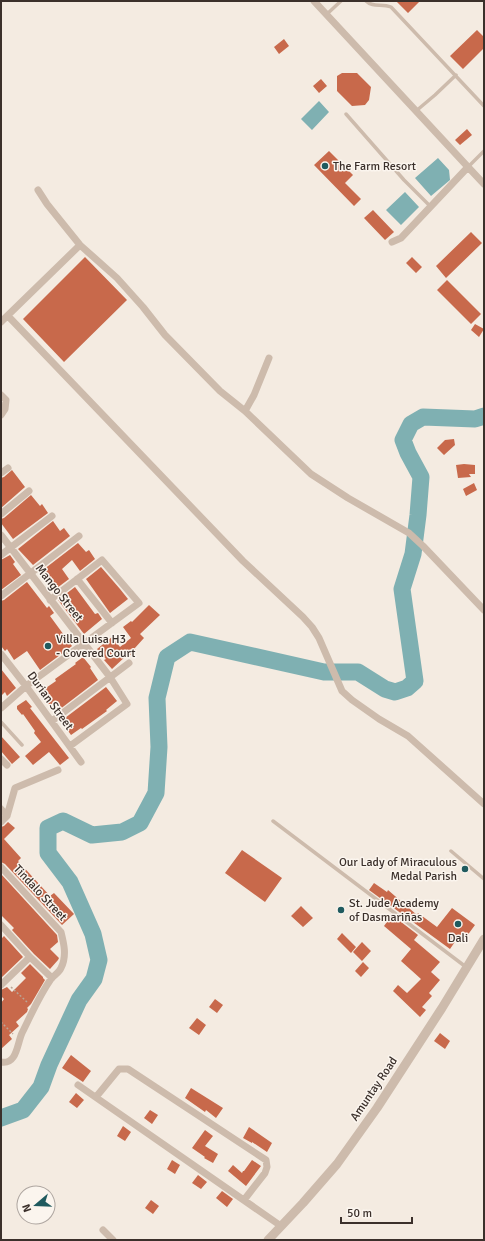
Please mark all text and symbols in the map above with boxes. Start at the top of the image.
place label: The Farm Resort [333,159,416,174]
marker: The Farm Resort [320,161,330,171]
street label: Mango Street [32,561,86,625]
place label: Villa Luisa H3 - Covered Court [56,632,135,661]
marker: Villa Luisa H3 - Covered Court [43,641,53,651]
street label: Durian Street [24,669,76,733]
place label: Our Lady of Miraculous Medal Parish [339,855,457,884]
street label: Tindalo Street [10,862,70,924]
marker: Our Lady of Miraculous Medal Parish [460,864,470,874]
place label: St. Jude Academy of Dasmariñas [349,896,439,925]
marker: St. Jude Academy of Dasmariñas [336,905,346,915]
marker: Dali [453,919,463,929]
place label: Dali [448,931,468,946]
street label: Amuntay Road [347,1054,401,1124]
north arrow [16,1185,56,1225]
scale bar [341,1199,412,1225]
text: N [20,1202,34,1214]
text: 50 m [347,1206,372,1221]

